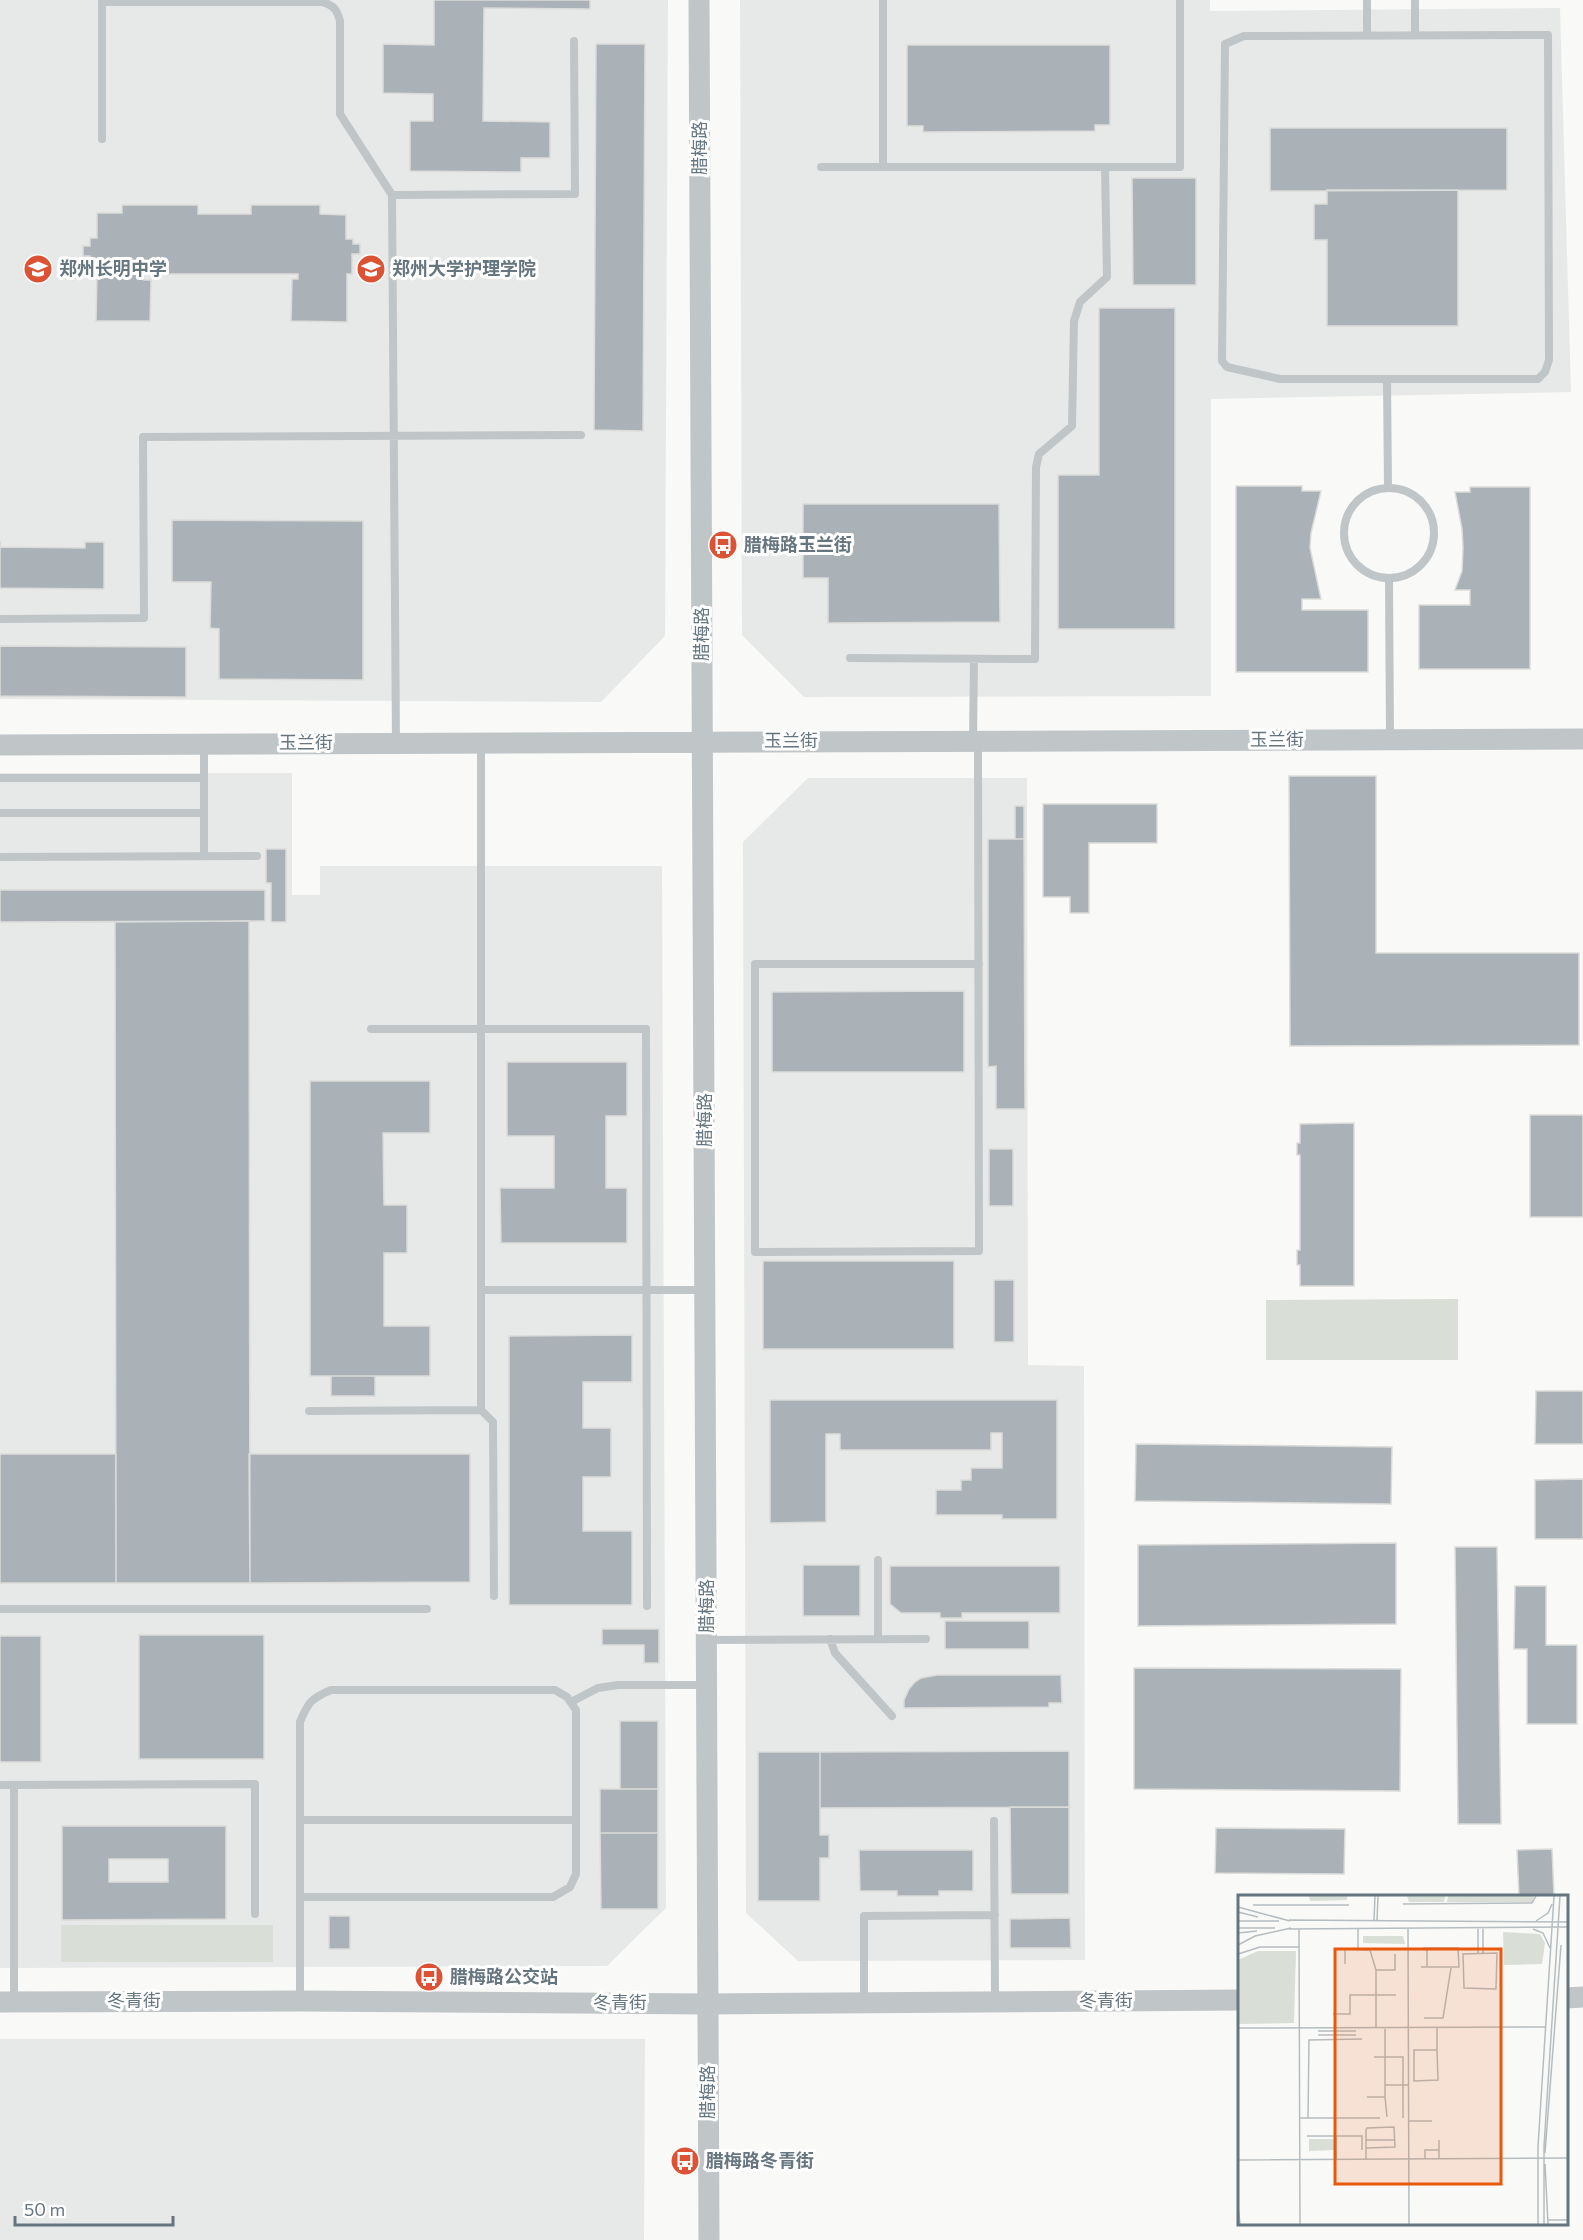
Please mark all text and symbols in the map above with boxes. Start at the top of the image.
street label: 腊梅路 [688,121,710,175]
school or university icon: 郑州长明中学 [22,253,54,285]
school or university icon: 郑州大学护理学院 [355,253,387,285]
place label: 郑州长明中学 [59,257,167,279]
place label: 郑州大学护理学院 [392,257,536,279]
bus stop icon: 腊梅路玉兰街 [707,529,739,561]
place label: 腊梅路玉兰街 [744,533,852,555]
street label: 腊梅路 [690,607,712,661]
street label: 玉兰街 [1250,728,1304,750]
street label: 玉兰街 [764,729,818,751]
street label: 玉兰街 [279,731,333,753]
street label: 腊梅路 [693,1093,715,1147]
street label: 腊梅路 [695,1579,717,1633]
inset map [1238,1895,1568,2225]
bus stop icon: 腊梅路公交站 [413,1961,445,1993]
place label: 腊梅路公交站 [450,1965,558,1987]
street label: 冬青街 [107,1989,161,2011]
street label: 冬青街 [1079,1989,1133,2011]
street label: 冬青街 [593,1991,647,2013]
street label: 腊梅路 [696,2065,718,2119]
bus stop icon: 腊梅路冬青街 [669,2145,701,2177]
place label: 腊梅路冬青街 [706,2149,814,2171]
scale bar [15,2189,172,2227]
text: 50 m [24,2198,65,2220]

